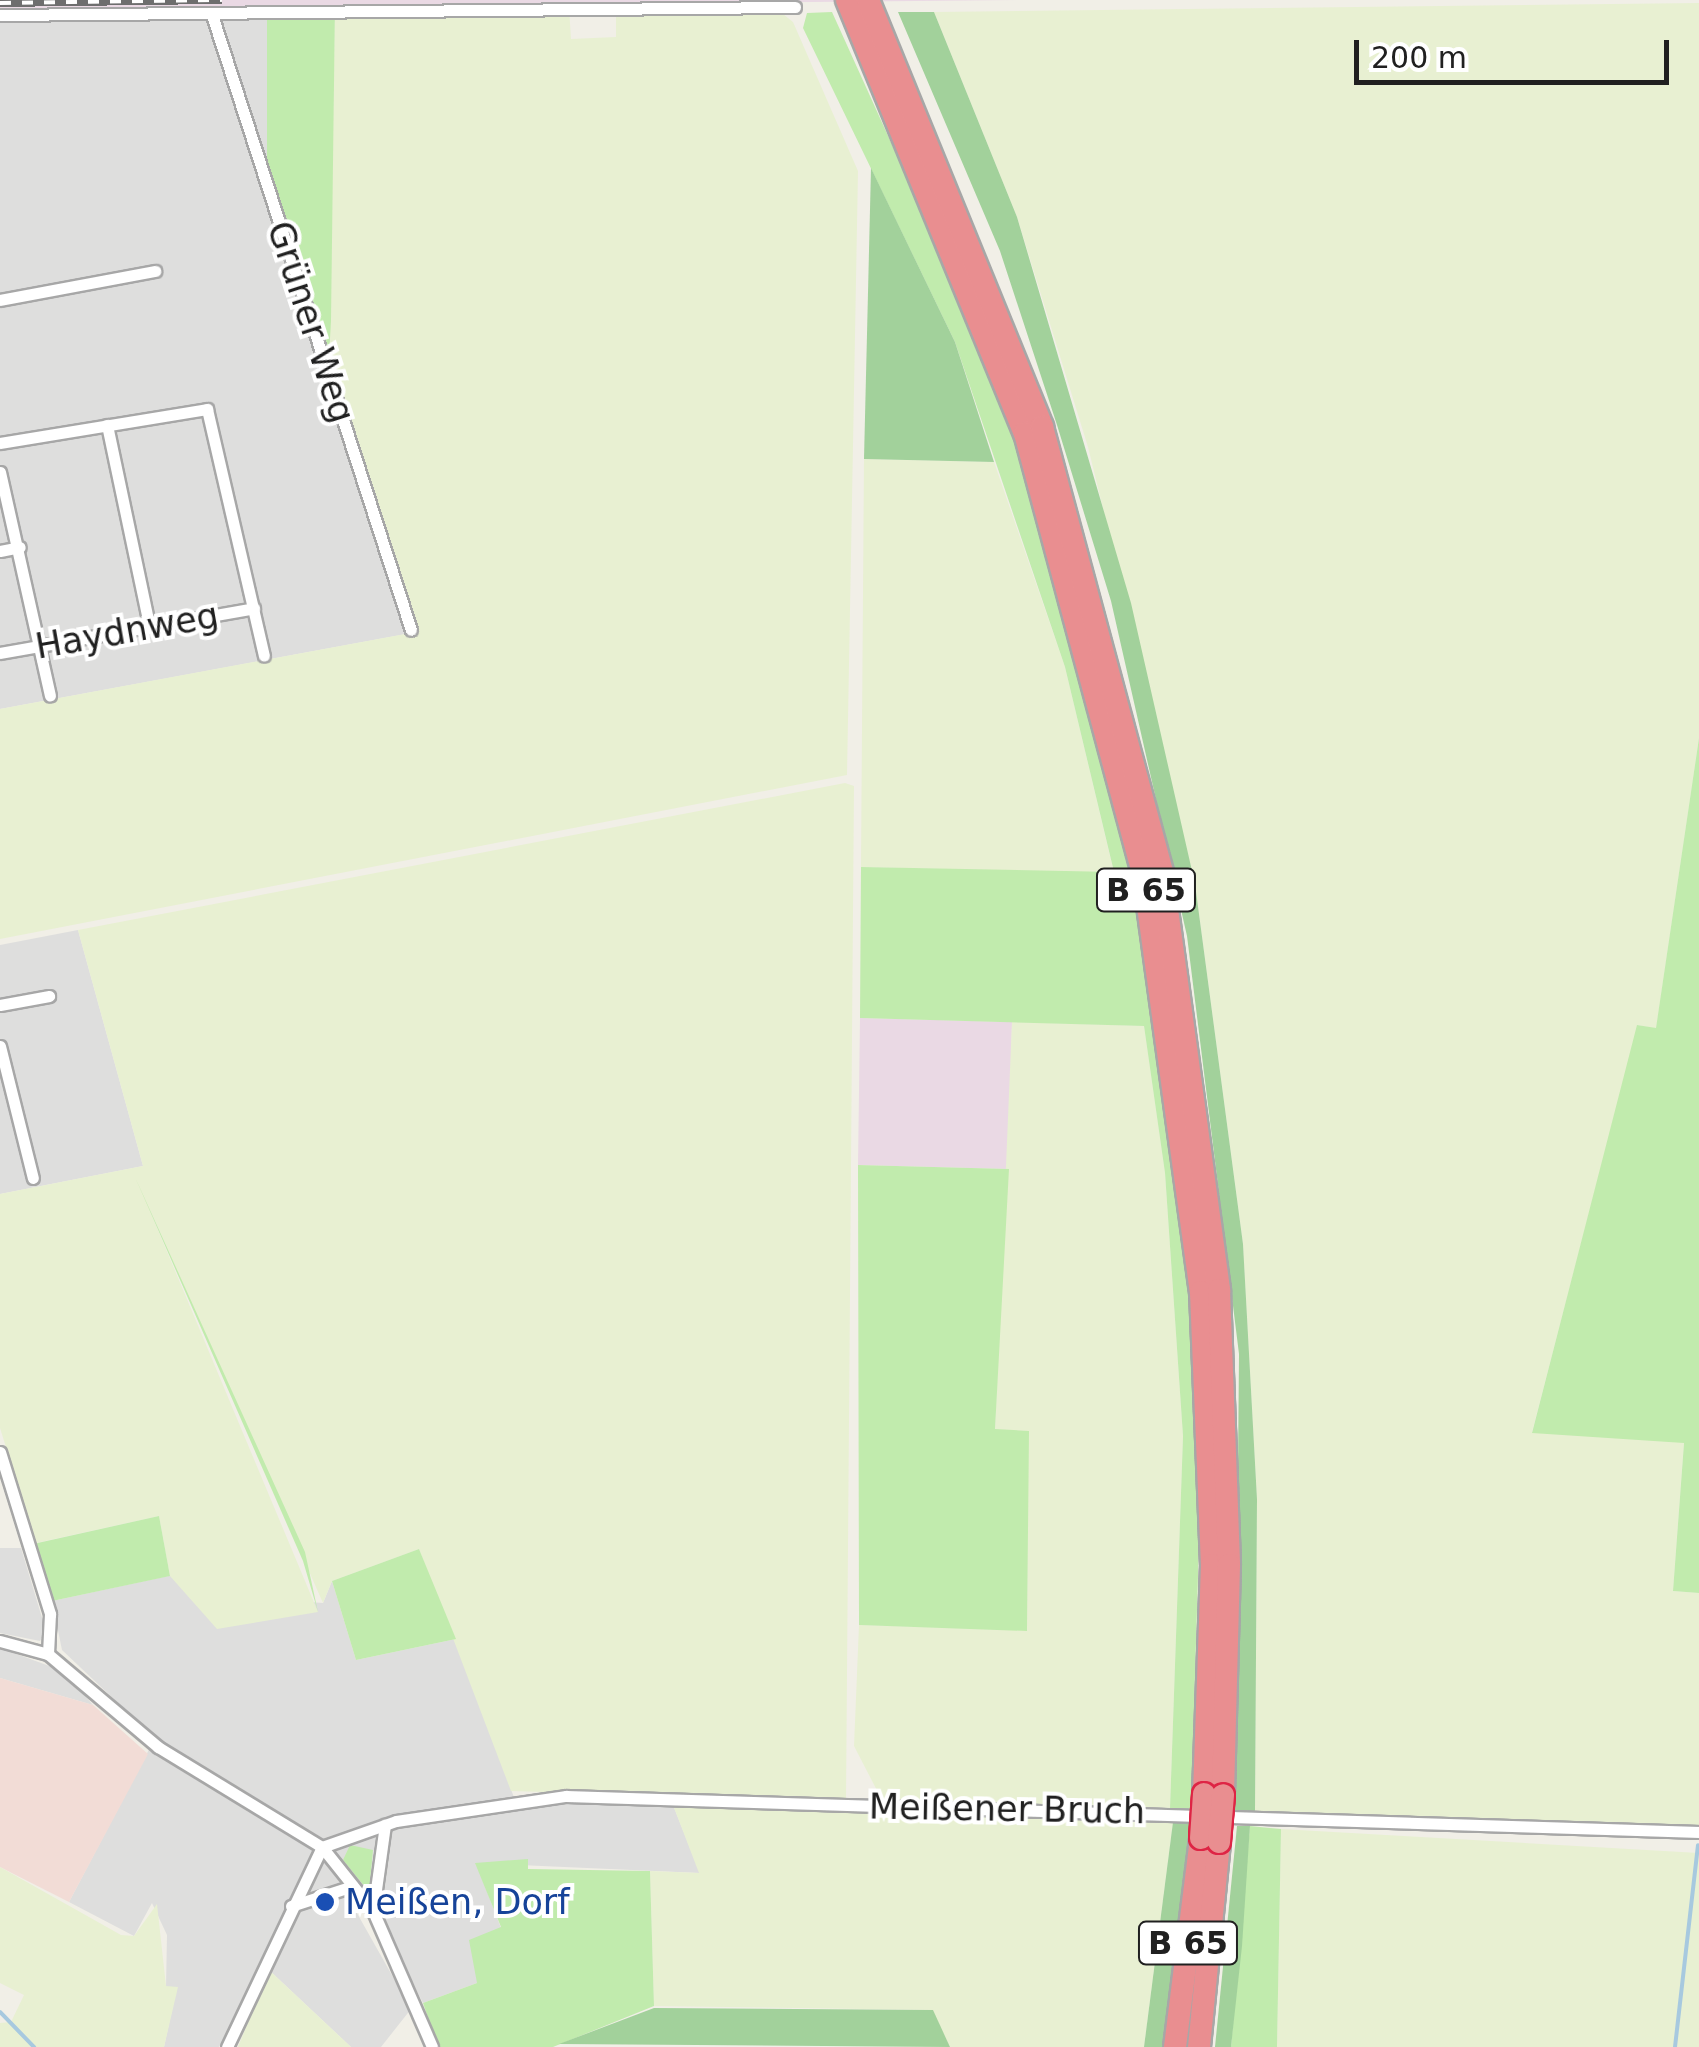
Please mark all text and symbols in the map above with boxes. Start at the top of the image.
scale bar [1359,20,1674,82]
text: 200 m [1371,40,1467,75]
street label: Grüner Weg [259,216,363,428]
street label: Haydnweg [32,594,222,668]
road number: B 65 [1094,863,1198,917]
street label: Meißener Bruch [869,1786,1145,1832]
place label: Meißen, Dorf [345,1881,570,1923]
marker: Meißen, Dorf [314,1891,336,1913]
road number: B 65 [1136,1916,1240,1970]

